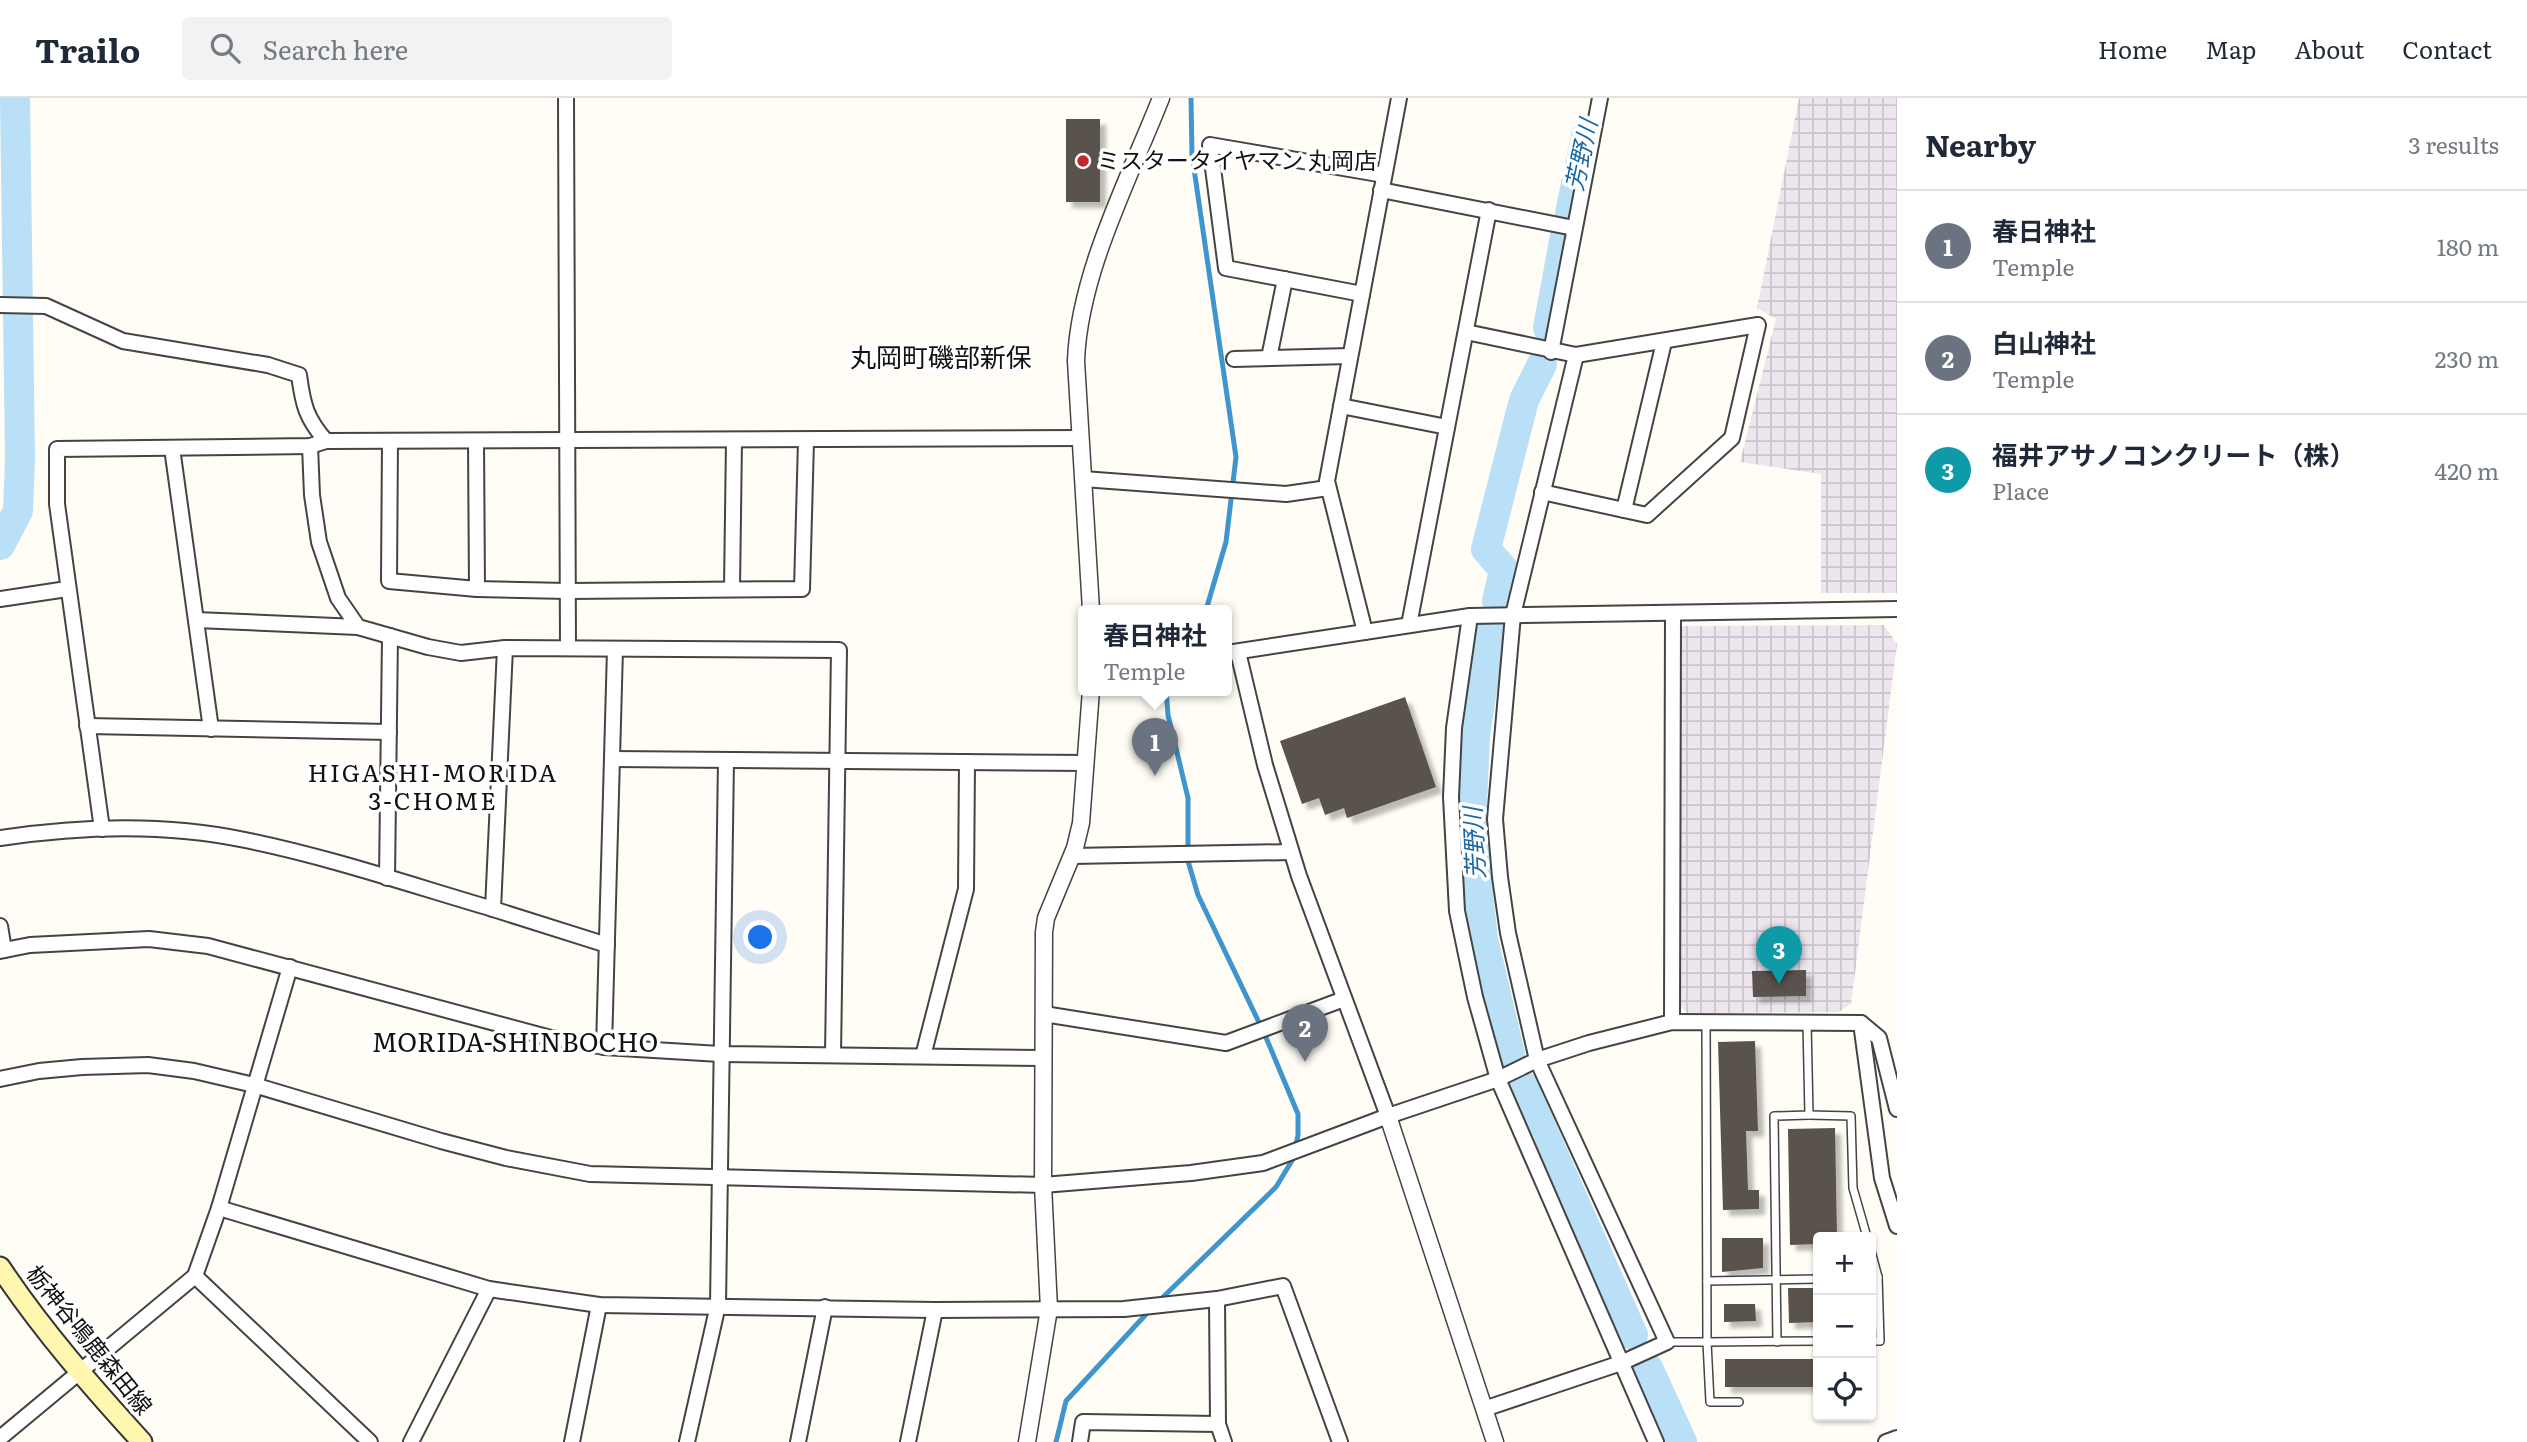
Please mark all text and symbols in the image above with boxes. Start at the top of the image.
search box [182,17,672,80]
text: Trailo [35,24,140,73]
icon: search [206,29,244,67]
text: Search here [262,29,408,68]
text: Home [2098,31,2167,66]
text: Map [2205,31,2256,66]
text: About [2294,31,2364,66]
text: Contact [2402,31,2492,66]
water label: 芳野川 [1555,113,1605,193]
text: Nearby [1925,122,2036,166]
text: 3 results [2408,127,2499,161]
place label: ミスタータイヤマン 丸岡店 [1097,142,1377,176]
marker: ミスタータイヤマン 丸岡店 [1075,153,1091,169]
text: 春日神社 [1992,210,2096,249]
text: 1 [1943,229,1953,263]
text: 180 m [2437,229,2499,263]
text: Temple [1992,249,2074,283]
text: 白山神社 [1992,322,2096,361]
district label: 丸岡町磯部新保 [850,336,1032,375]
text: 2 [1942,341,1954,375]
text: 230 m [2435,341,2499,375]
text: Temple [1992,361,2074,395]
text: 福井アサノコンクリート（株） [1992,434,2355,473]
text: 3 [1942,453,1954,487]
text: 420 m [2434,453,2499,487]
text: Place [1992,473,2049,507]
popup [1078,605,1232,696]
text: 春日神社 [1103,614,1207,653]
text: Temple [1103,653,1185,687]
pin: 1 [1132,718,1178,776]
district label: HIGASHI-MORIDA 3-CHOME [308,754,558,817]
water label: 芳野川 [1453,803,1492,880]
your location [743,920,777,954]
pin: 3 [1756,926,1802,984]
pin: 2 [1282,1004,1328,1062]
district label: MORIDA-SHINBOCHO [372,1021,658,1060]
map controls [1813,1232,1876,1421]
button: + [1813,1232,1876,1295]
street label: 栃神谷鳴鹿森田線 [19,1257,162,1421]
button: − [1813,1295,1876,1358]
button: locate [1813,1358,1876,1421]

